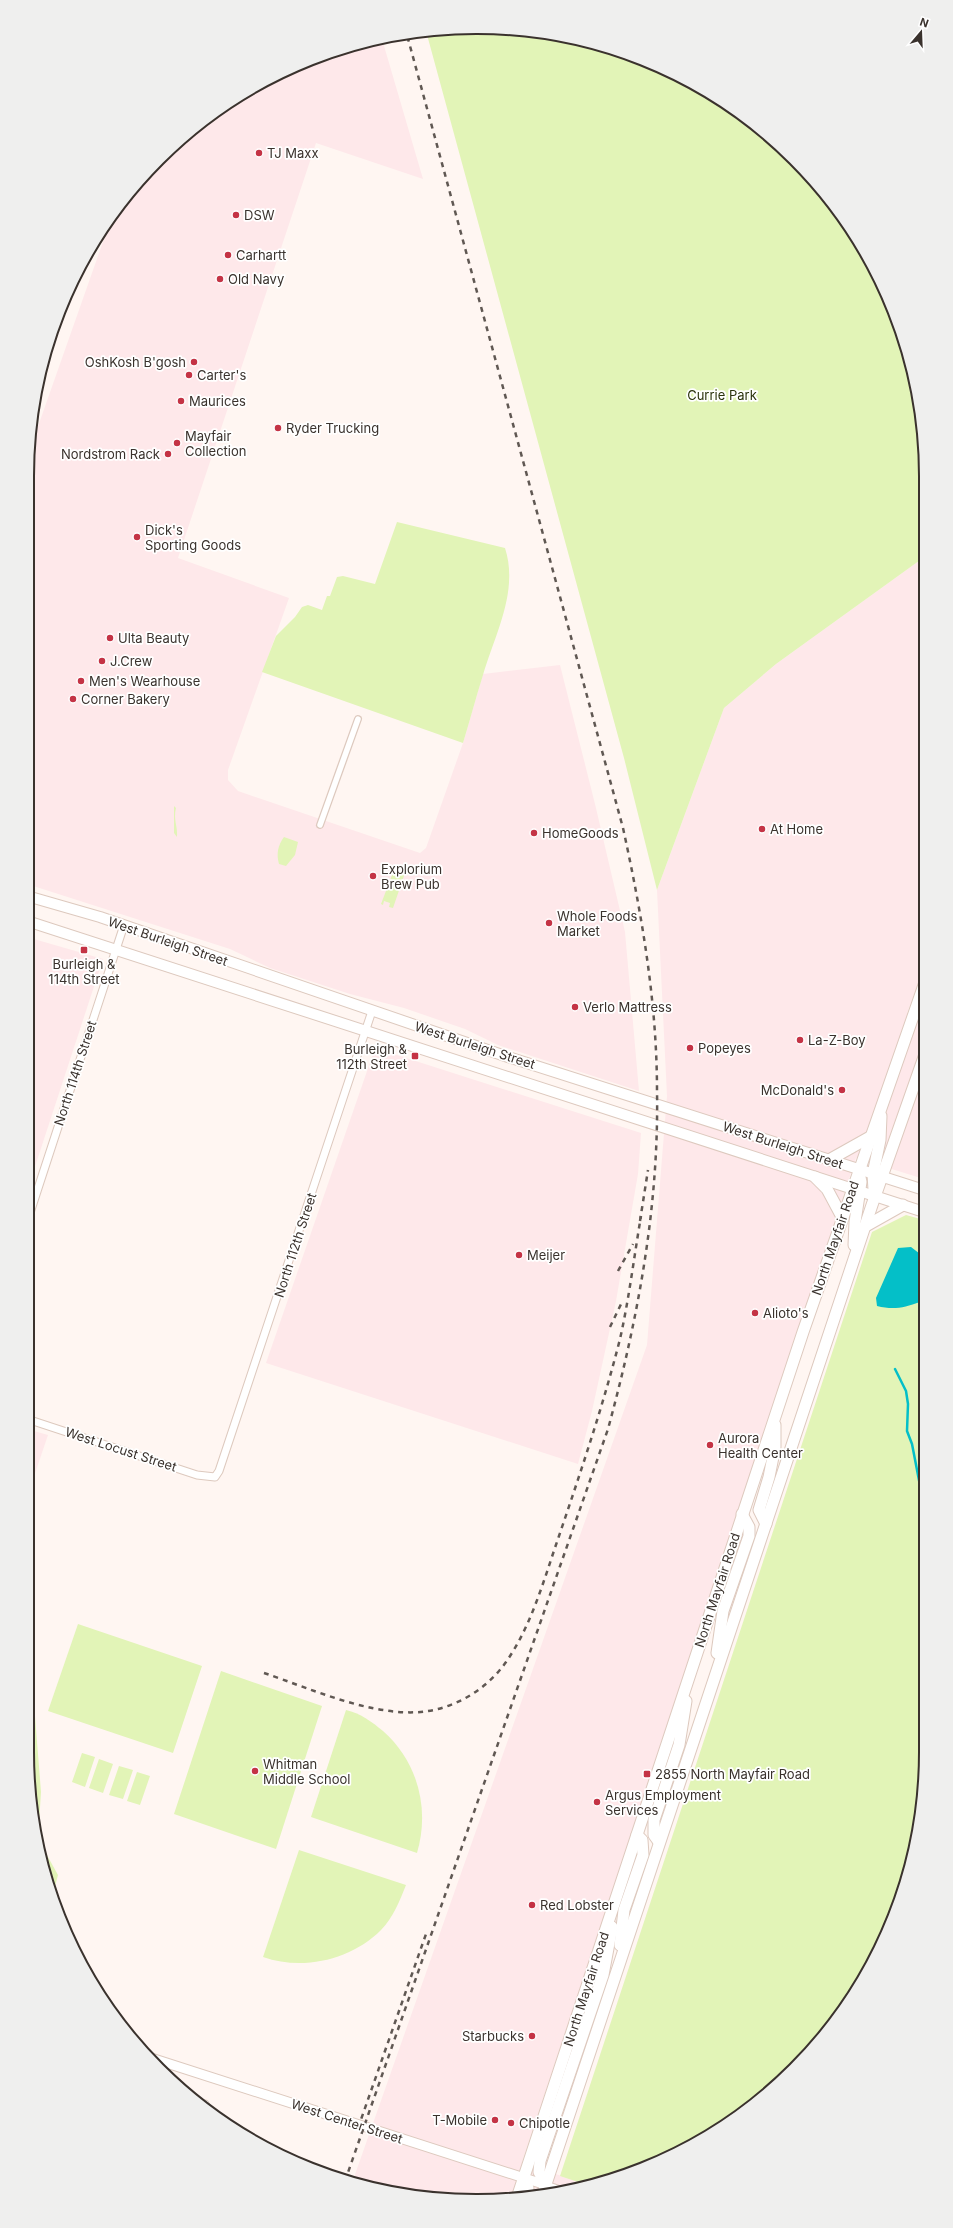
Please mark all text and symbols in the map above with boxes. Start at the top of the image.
north arrow [901,12,941,52]
text: N [918,15,931,31]
place label: TJ Maxx [267,145,319,161]
marker: TJ Maxx [254,148,264,158]
place label: DSW [244,207,275,223]
marker: DSW [231,210,241,220]
place label: Carhartt [236,247,286,263]
marker: Carhartt [223,250,233,260]
place label: Old Navy [228,271,284,287]
marker: Old Navy [215,274,225,284]
place label: OshKosh B'gosh [85,354,186,370]
marker: OshKosh B'gosh [189,357,199,367]
place label: Carter's [197,367,246,383]
marker: Carter's [184,370,194,380]
park label: Currie Park [687,387,757,403]
place label: Maurices [189,393,246,409]
marker: Maurices [176,396,186,406]
place label: Ryder Trucking [286,420,379,436]
marker: Ryder Trucking [273,423,283,433]
place label: Mayfair Collection [185,428,246,459]
marker: Mayfair Collection [172,438,182,448]
place label: Nordstrom Rack [61,446,160,462]
marker: Nordstrom Rack [163,449,173,459]
place label: Dick's Sporting Goods [145,522,241,553]
marker: Dick's Sporting Goods [132,532,142,542]
place label: Ulta Beauty [118,630,189,646]
marker: Ulta Beauty [105,633,115,643]
place label: J.Crew [110,653,153,669]
marker: J.Crew [97,656,107,666]
place label: Men's Wearhouse [89,673,200,689]
marker: Men's Wearhouse [76,676,86,686]
place label: Corner Bakery [81,691,170,707]
marker: Corner Bakery [68,694,78,704]
place label: At Home [770,821,823,837]
marker: At Home [757,824,767,834]
place label: HomeGoods [542,825,619,841]
marker: HomeGoods [529,828,539,838]
place label: Explorium Brew Pub [381,861,442,892]
marker: Explorium Brew Pub [368,871,378,881]
place label: Whole Foods Market [557,908,637,939]
street label: West Burleigh Street [106,913,230,969]
marker: Whole Foods Market [544,918,554,928]
marker: Burleigh & 114th Street [79,945,89,955]
place label: Burleigh & 114th Street [48,956,120,987]
place label: Verlo Mattress [583,999,672,1015]
marker: Verlo Mattress [570,1002,580,1012]
street label: North 114th Street [50,1018,100,1128]
street label: West Burleigh Street [413,1018,537,1072]
place label: La-Z-Boy [808,1032,866,1048]
marker: La-Z-Boy [795,1035,805,1045]
place label: Popeyes [698,1040,751,1056]
place label: Burleigh & 112th Street [336,1041,408,1072]
marker: Popeyes [685,1043,695,1053]
marker: Burleigh & 112th Street [410,1051,420,1061]
place label: McDonald's [761,1082,834,1098]
marker: McDonald's [837,1085,847,1095]
street label: West Burleigh Street [721,1118,845,1172]
street label: North Mayfair Road [808,1179,862,1297]
street label: North 112th Street [271,1191,319,1299]
place label: Meijer [527,1247,565,1263]
marker: Meijer [514,1250,524,1260]
place label: Alioto's [763,1305,809,1321]
marker: Alioto's [750,1308,760,1318]
street label: West Locust Street [63,1423,179,1475]
place label: Aurora Health Center [718,1430,803,1461]
marker: Aurora Health Center [705,1440,715,1450]
street label: North Mayfair Road [691,1531,743,1649]
place label: Whitman Middle School [263,1756,350,1787]
marker: Whitman Middle School [250,1766,260,1776]
place label: 2855 North Mayfair Road [655,1766,810,1782]
marker: 2855 North Mayfair Road [642,1769,652,1779]
place label: Argus Employment Services [605,1787,721,1818]
marker: Argus Employment Services [592,1797,602,1807]
place label: Red Lobster [540,1897,614,1913]
marker: Red Lobster [527,1900,537,1910]
street label: North Mayfair Road [560,1930,612,2048]
place label: Starbucks [462,2028,524,2044]
marker: Starbucks [527,2031,537,2041]
street label: West Center Street [289,2095,405,2147]
place label: T-Mobile [432,2112,487,2128]
marker: T-Mobile [490,2115,500,2125]
place label: Chipotle [519,2115,570,2131]
marker: Chipotle [506,2118,516,2128]

